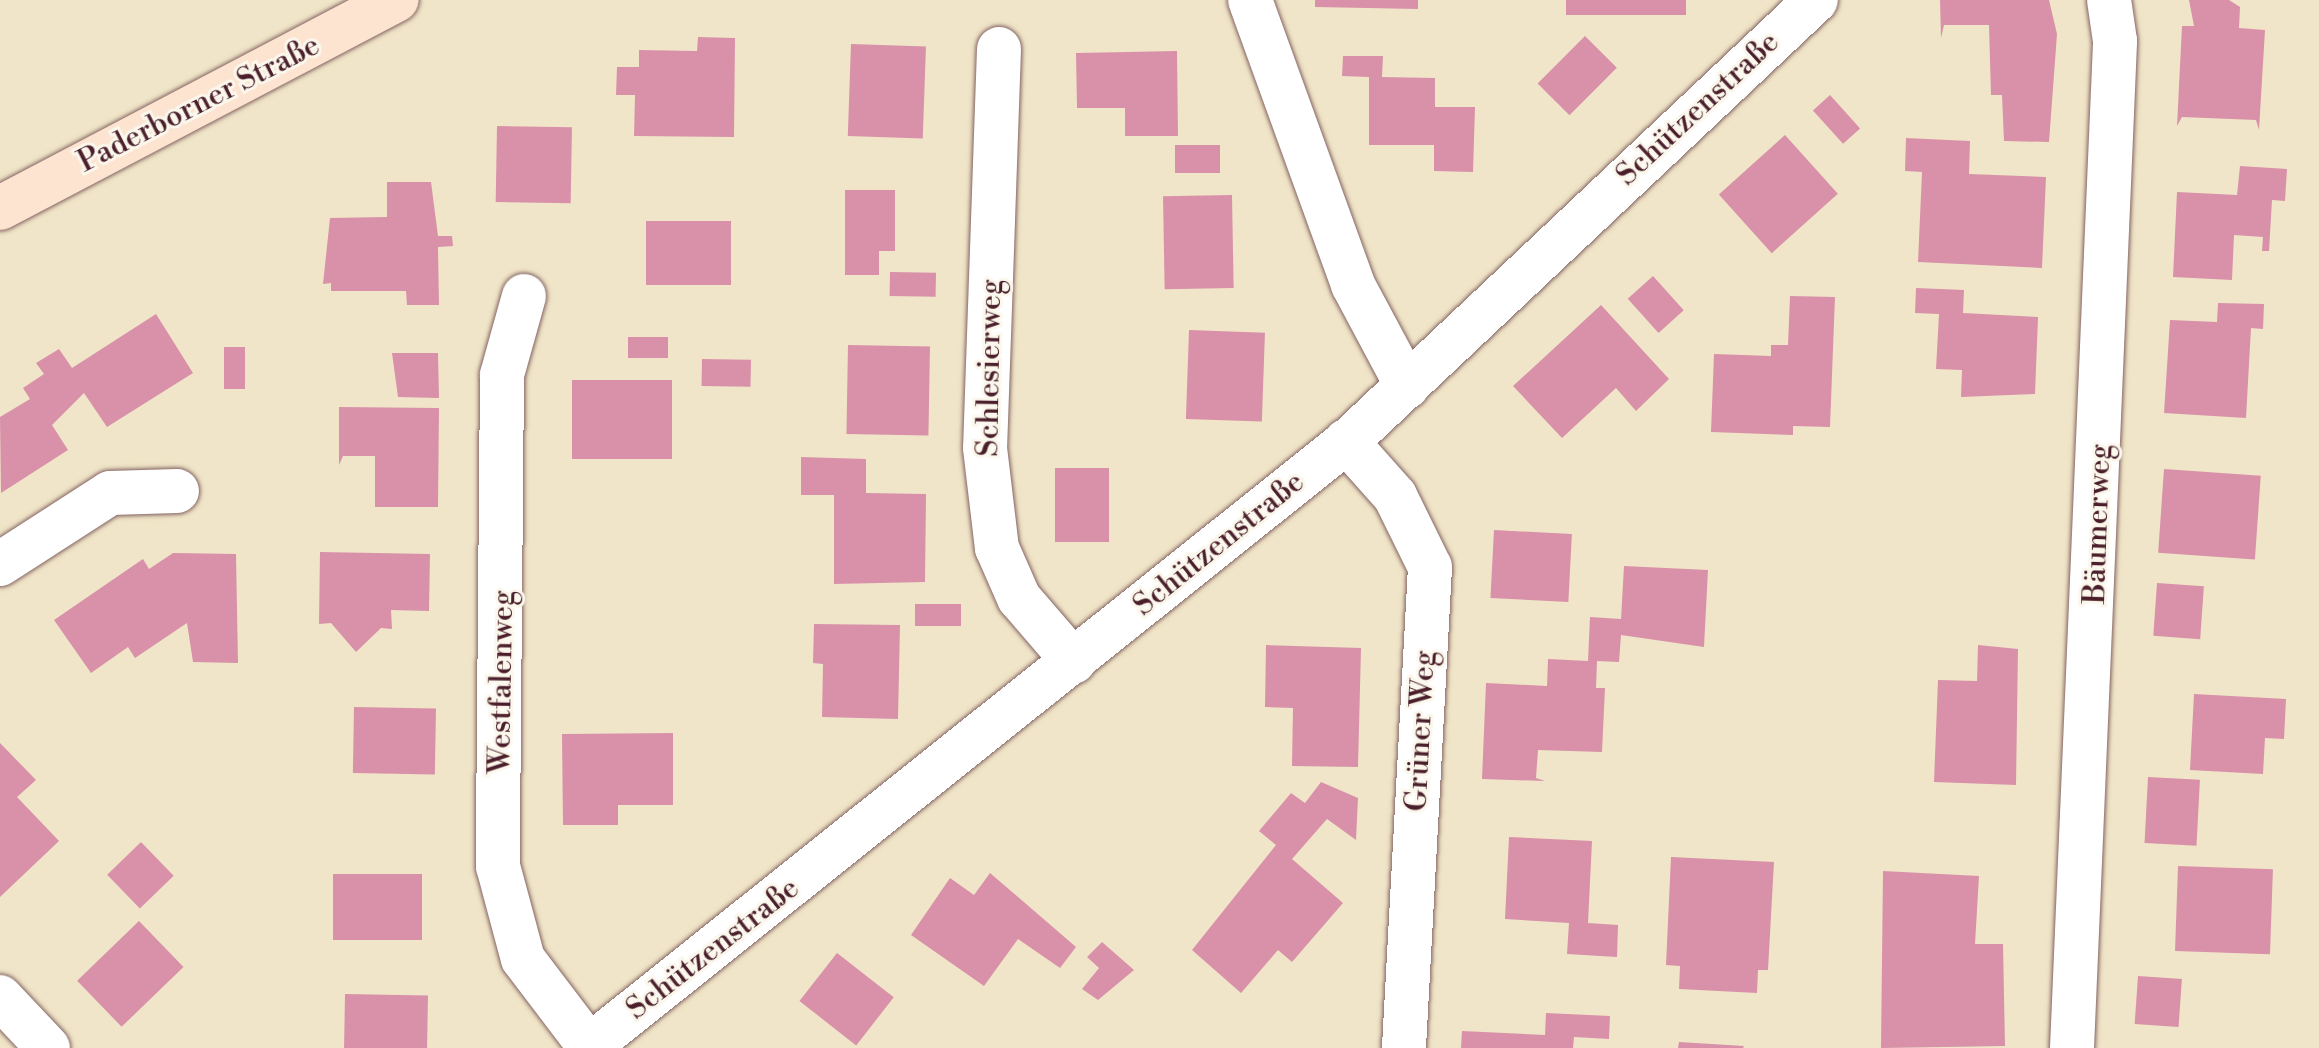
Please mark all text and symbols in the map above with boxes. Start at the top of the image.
street label: Schützenstraße [1609,25,1787,193]
street label: Paderborner Straße [72,27,326,181]
street label: Schlesierweg [970,279,1010,457]
street label: Bäumerweg [2077,443,2119,605]
street label: Schützenstraße [1126,464,1312,624]
street label: Westfalenweg [482,590,522,774]
street label: Grüner Weg [1399,650,1443,812]
street label: Schützenstraße [620,870,806,1028]

